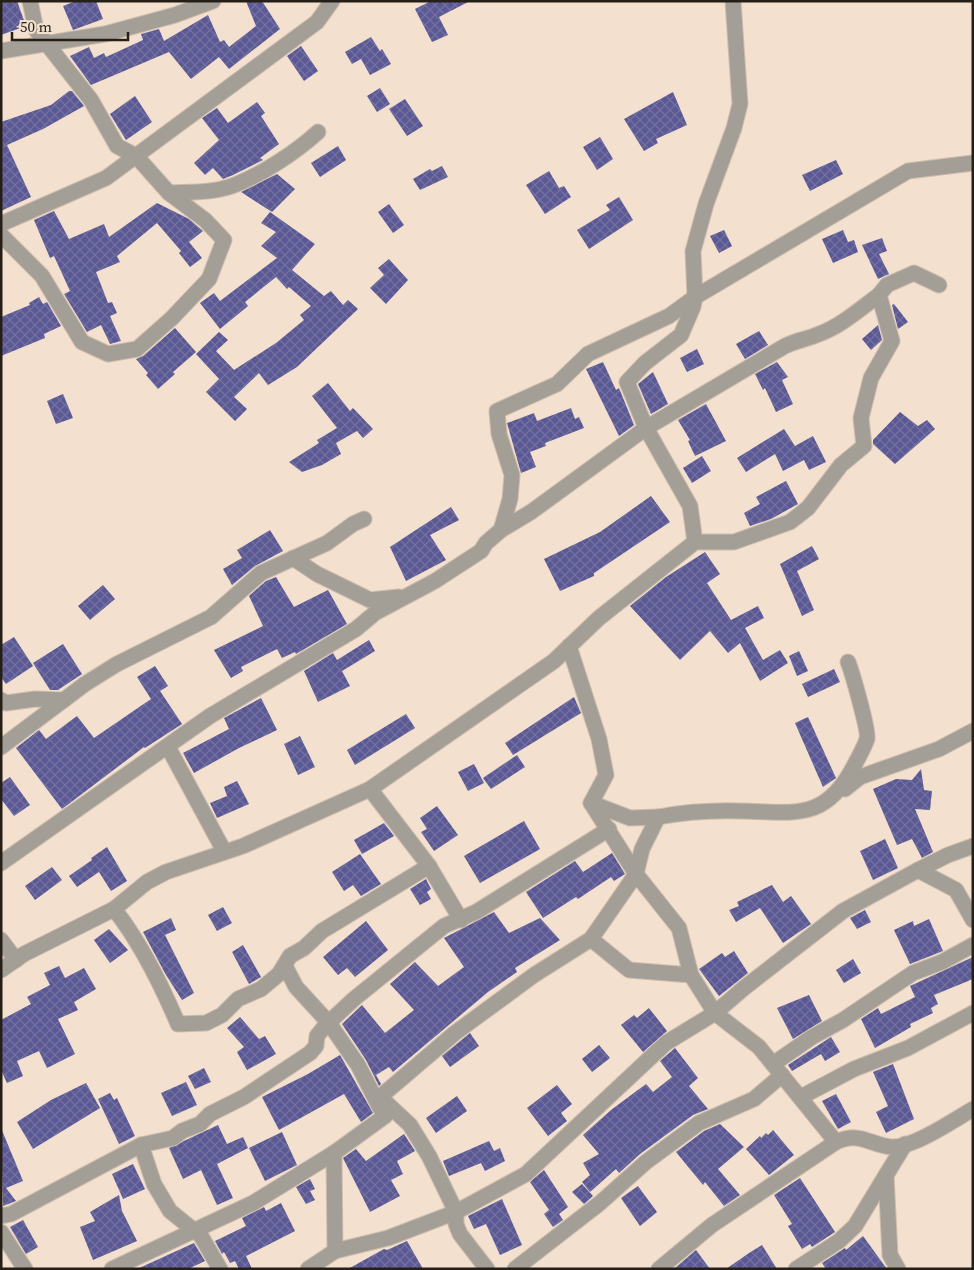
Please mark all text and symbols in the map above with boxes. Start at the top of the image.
scale bar [12,10,129,42]
text: 50 m [20,16,52,37]

